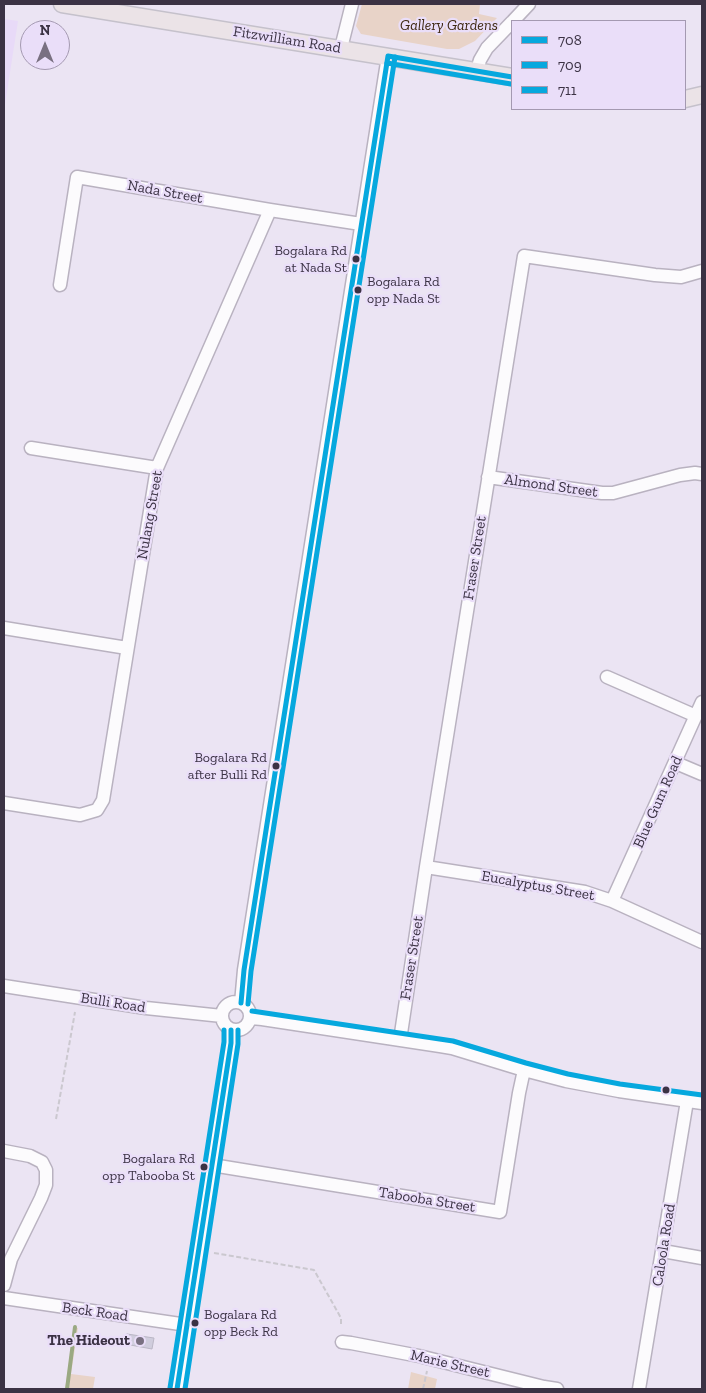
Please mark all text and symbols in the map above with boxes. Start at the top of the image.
park label: Gallery Gardens [400,17,498,35]
north arrow [20,20,70,70]
legend [511,20,686,110]
text: N [40,22,50,39]
street label: Fitzwilliam Road [232,23,342,57]
text: 708 [558,31,582,49]
text: 709 [558,56,582,74]
text: 711 [558,81,577,99]
street label: Nada Street [126,177,204,207]
place label: Bogalara Rd at Nada St [274,243,347,276]
marker: Bogalara Rd at Nada St [351,254,361,264]
place label: Bogalara Rd opp Nada St [367,274,440,306]
marker: Bogalara Rd opp Nada St [353,285,363,295]
street label: Nulang Street [133,469,167,561]
street label: Almond Street [503,471,599,501]
street label: Fraser Street [459,515,491,601]
place label: Bogalara Rd after Bulli Rd [188,750,267,782]
street label: Blue Gum Road [630,753,686,851]
marker: Bogalara Rd after Bulli Rd [271,761,281,771]
street label: Eucalyptus Street [480,867,596,905]
street label: Fraser Street [396,915,428,1001]
street label: Bulli Road [79,989,147,1017]
unlabelled marker [661,1085,671,1095]
place label: Bogalara Rd opp Tabooba St [102,1151,195,1184]
marker: Bogalara Rd opp Tabooba St [199,1162,209,1172]
street label: Tabooba Street [377,1183,477,1217]
street label: Caloola Road [649,1203,679,1287]
street label: Beck Road [61,1298,129,1326]
place label: Bogalara Rd opp Beck Rd [204,1307,278,1340]
marker: Bogalara Rd opp Beck Rd [190,1318,200,1328]
place label: The Hideout [47,1332,130,1350]
marker: The Hideout [134,1335,146,1347]
street label: Marie Street [409,1346,491,1382]

